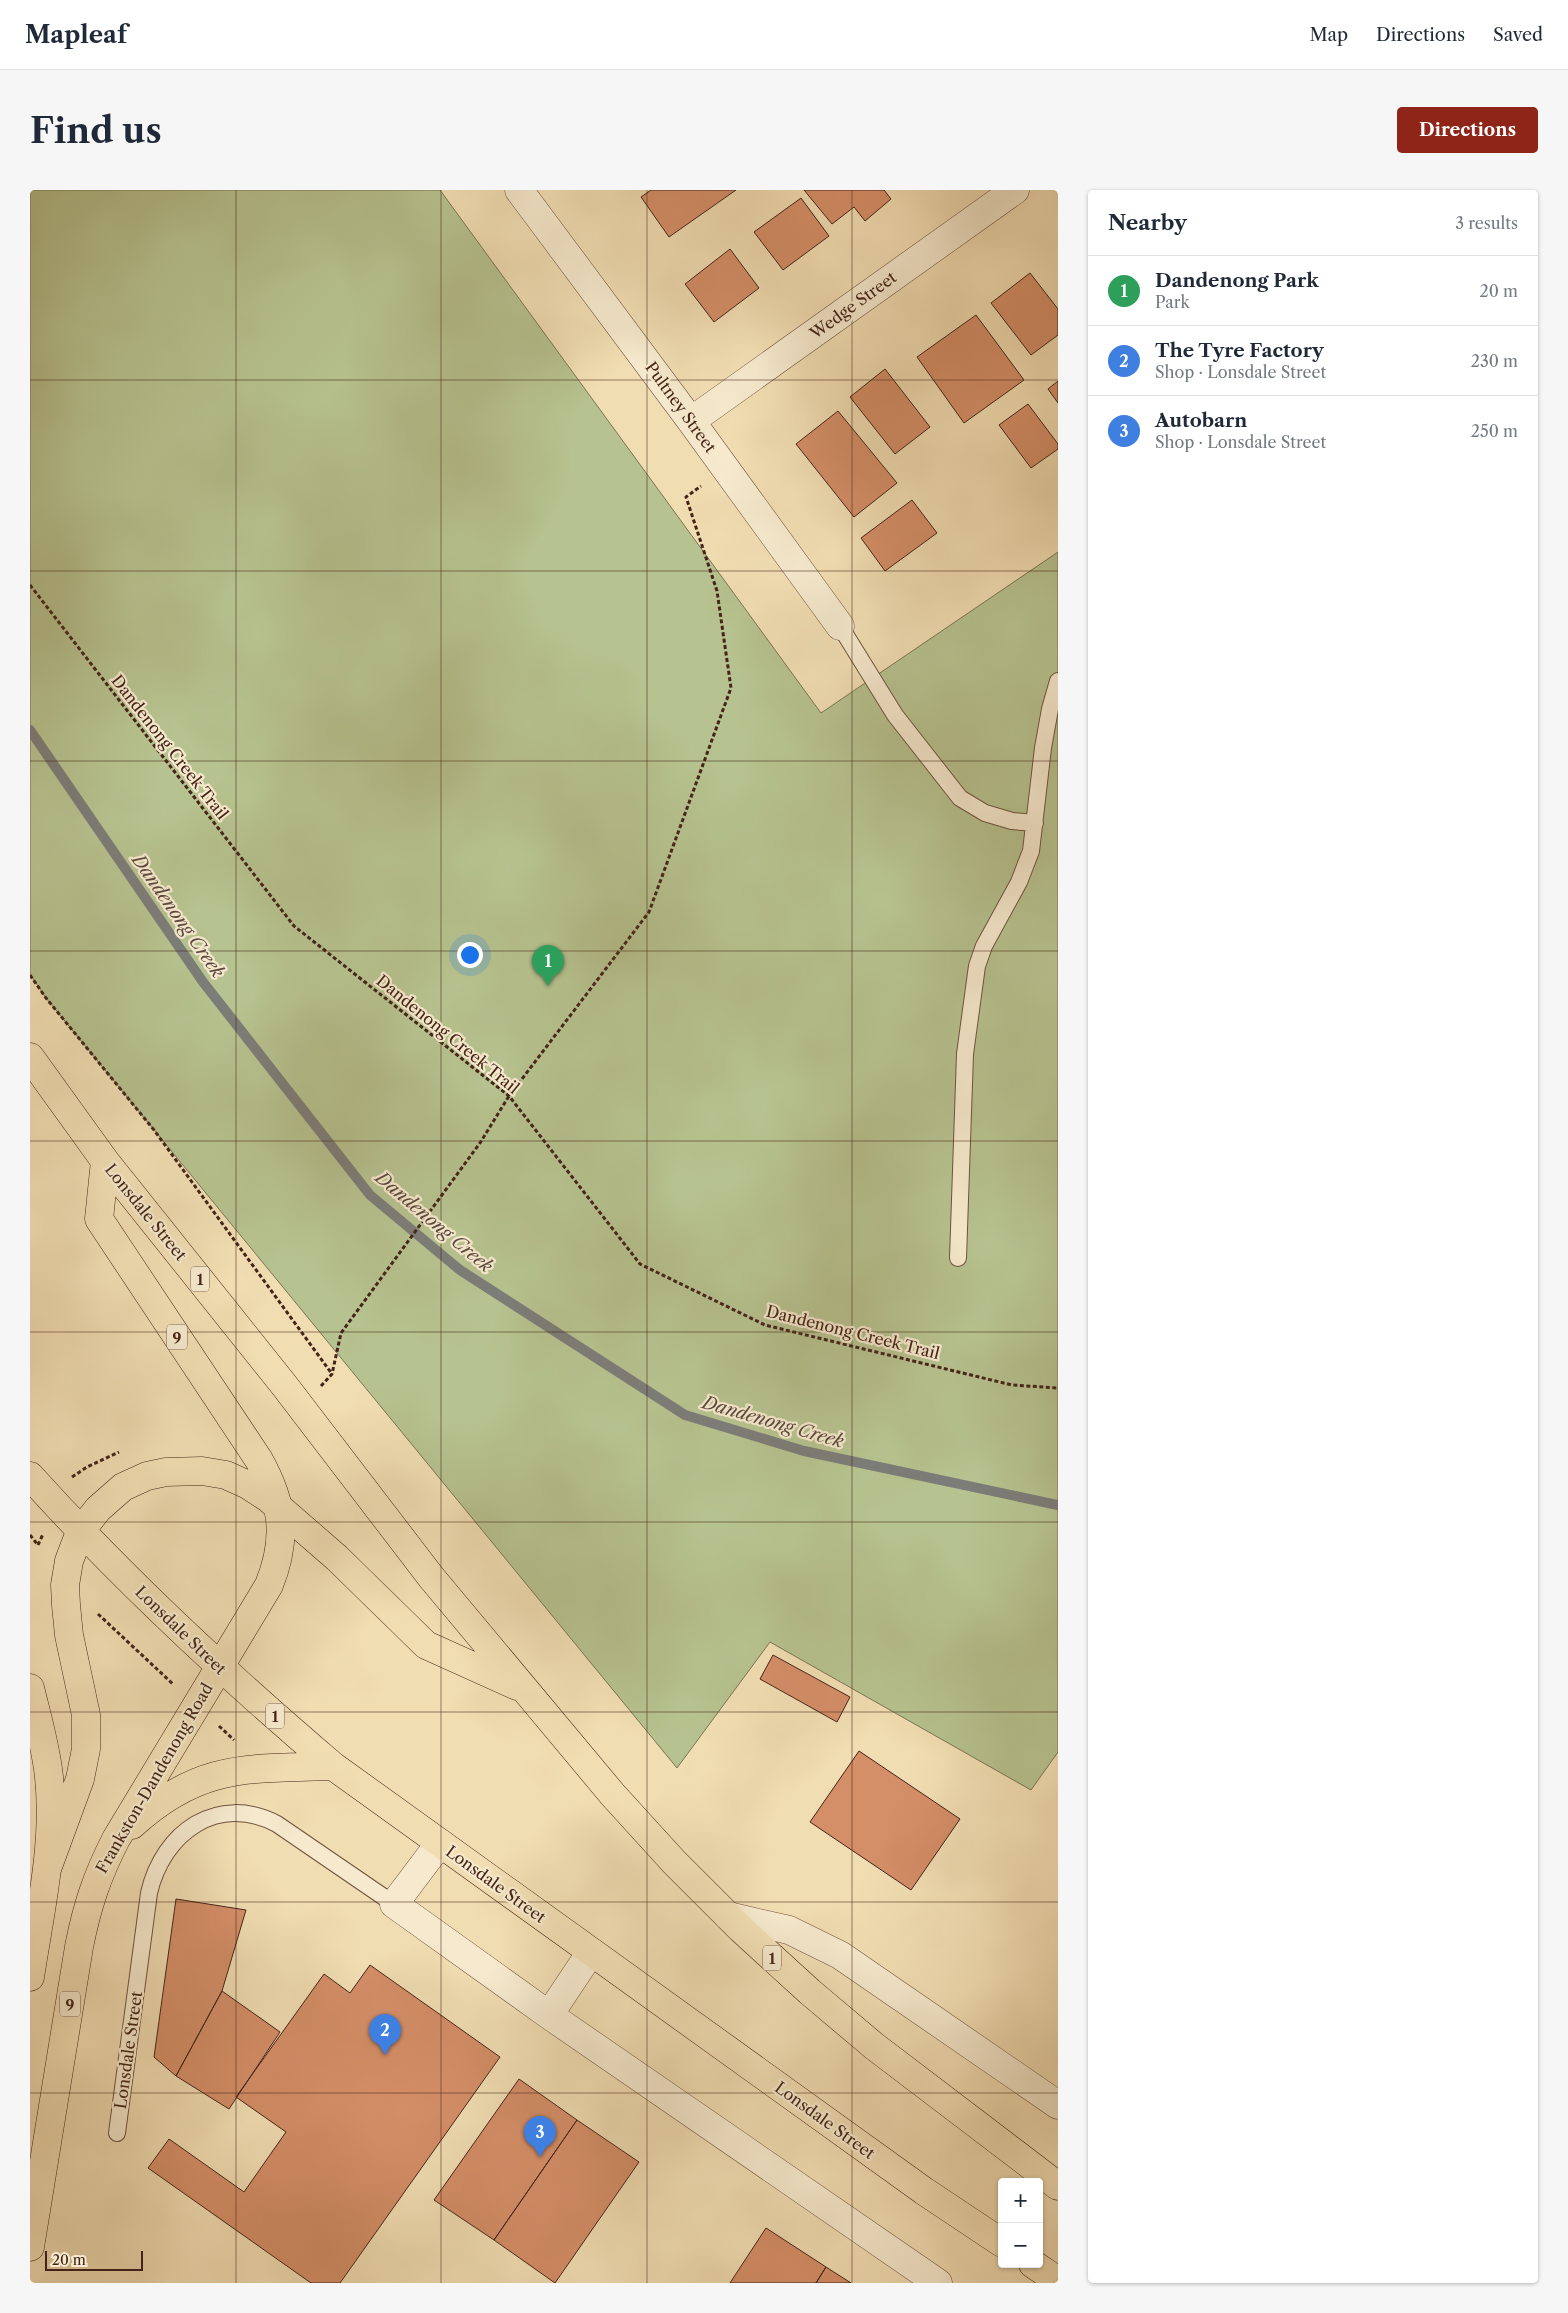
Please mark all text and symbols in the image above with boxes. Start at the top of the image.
text: Mapleaf [25,20,127,49]
text: Map [1309,24,1348,46]
text: Directions [1376,24,1465,46]
text: Saved [1493,24,1543,46]
button: Directions [1397,107,1538,153]
text: Find us [30,109,162,152]
text: Nearby [1108,210,1187,235]
text: 3 results [1455,213,1518,233]
street label: Wedge Street [805,267,900,344]
text: Dandenong Park [1155,269,1319,292]
text: 1 [1120,281,1128,301]
text: 20 m [1479,281,1518,301]
text: Park [1155,292,1190,312]
text: The Tyre Factory [1155,339,1324,362]
text: 2 [1119,351,1129,371]
text: 230 m [1471,351,1518,371]
street label: Pultney Street [641,358,721,457]
text: Shop · Lonsdale Street [1155,362,1326,382]
text: Autobarn [1155,409,1247,432]
text: 3 [1119,421,1129,441]
text: 250 m [1471,421,1518,441]
text: Shop · Lonsdale Street [1155,432,1326,452]
street label: Dandenong Creek Trail [107,671,233,823]
water label: Dandenong Creek [126,848,229,983]
your location [457,942,483,968]
pin: 1 [532,945,564,986]
street label: Dandenong Creek Trail [373,970,524,1098]
street label: Lonsdale Street [101,1160,191,1265]
water label: Dandenong Creek [369,1165,497,1278]
road number: 1 [191,1266,209,1292]
street label: Dandenong Creek Trail [764,1301,942,1363]
road number: 9 [167,1324,187,1350]
water label: Dandenong Creek [698,1391,847,1453]
street label: Lonsdale Street [131,1582,231,1679]
street label: Frankston-Dandenong Road [91,1679,217,1877]
road number: 1 [266,1704,284,1728]
street label: Lonsdale Street [442,1841,550,1927]
road number: 1 [763,1946,781,1970]
street label: Lonsdale Street [110,1989,146,2110]
road number: 9 [60,1992,80,2016]
pin: 2 [369,2014,401,2055]
street label: Lonsdale Street [771,2077,879,2163]
pin: 3 [524,2116,556,2157]
map controls [998,2178,1043,2268]
button: + [998,2178,1043,2223]
button: − [998,2223,1043,2268]
scale bar [45,2248,142,2271]
text: 20 m [52,2251,86,2269]

